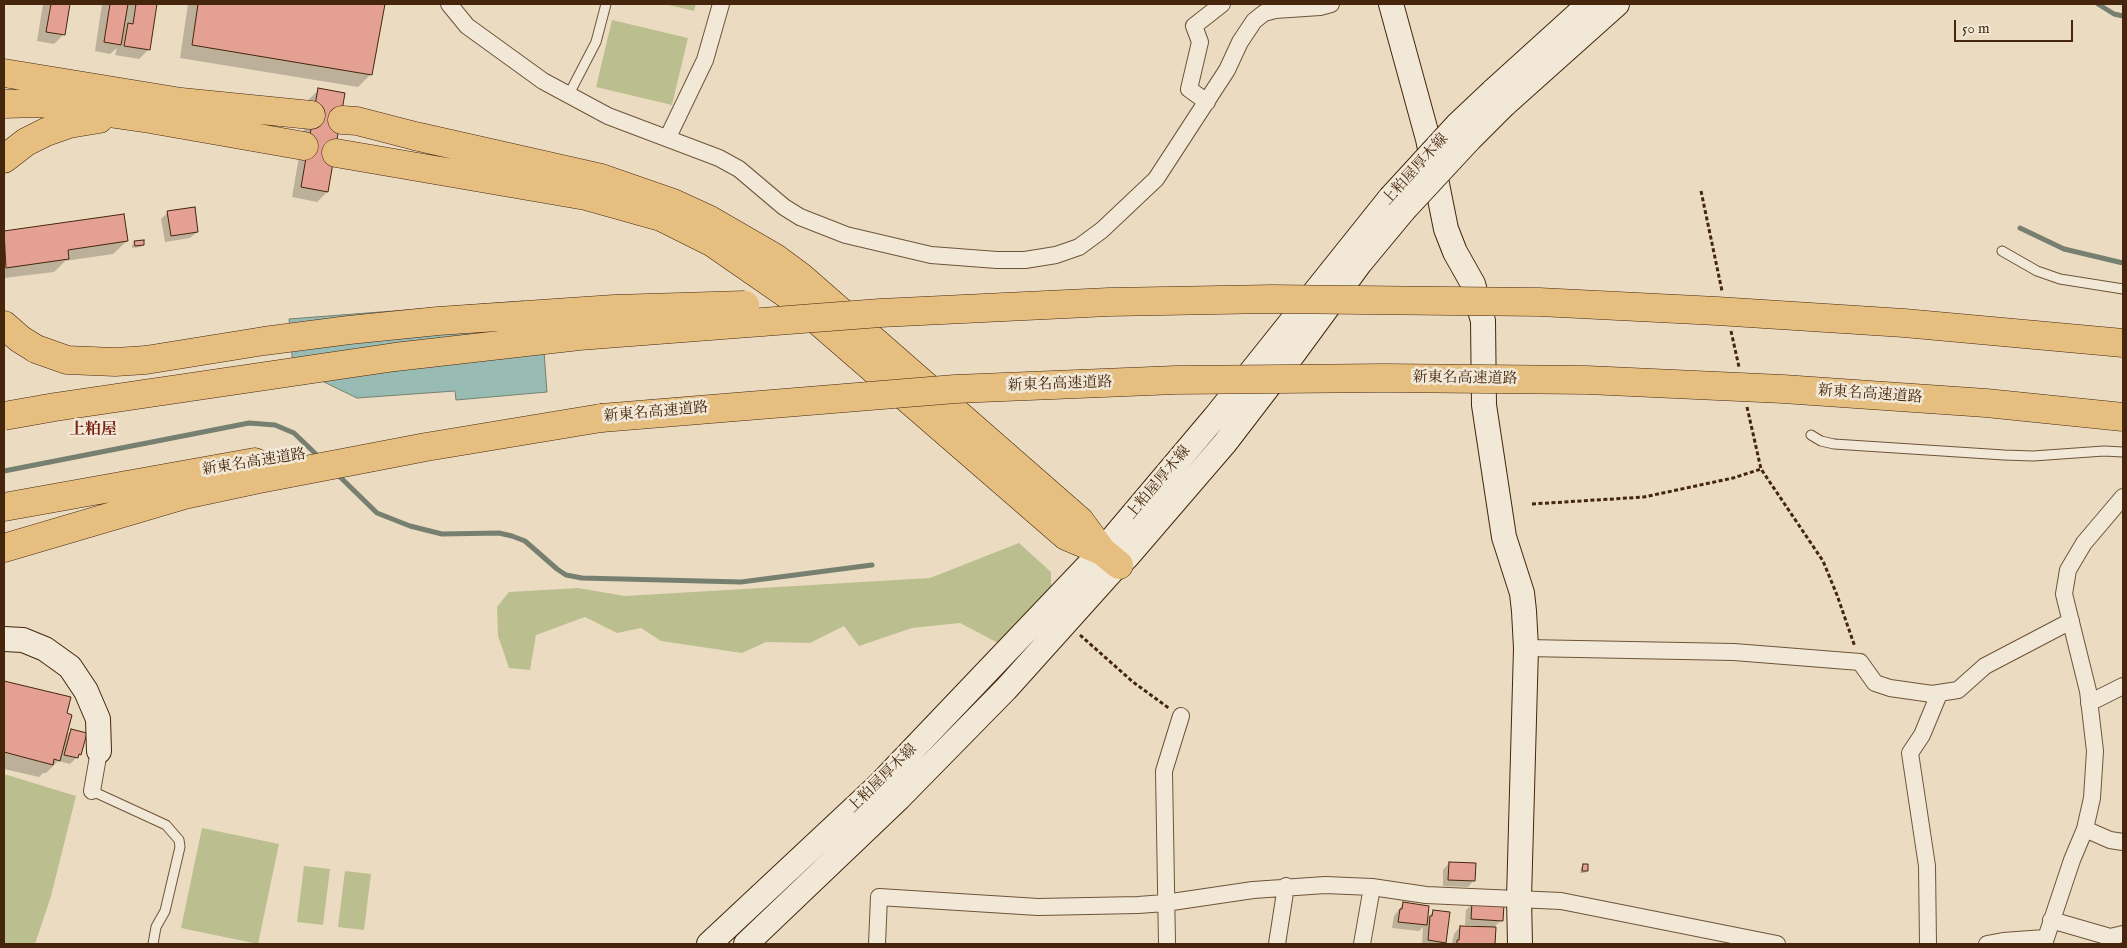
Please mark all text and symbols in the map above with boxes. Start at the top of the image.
scale bar [1957,10,2076,42]
text: 50 m [1962,19,1990,38]
street label: 上粕屋厚木線 [1379,131,1453,209]
street label: 新東名高速道路 [1412,369,1518,389]
street label: 新東名高速道路 [1007,374,1113,396]
street label: 新東名高速道路 [1817,382,1923,408]
street label: 新東名高速道路 [603,399,709,427]
district label: 上粕屋 [69,421,117,441]
street label: 上粕屋厚木線 [1123,443,1195,523]
street label: 新東名高速道路 [201,446,307,480]
street label: 上粕屋厚木線 [845,741,921,817]

